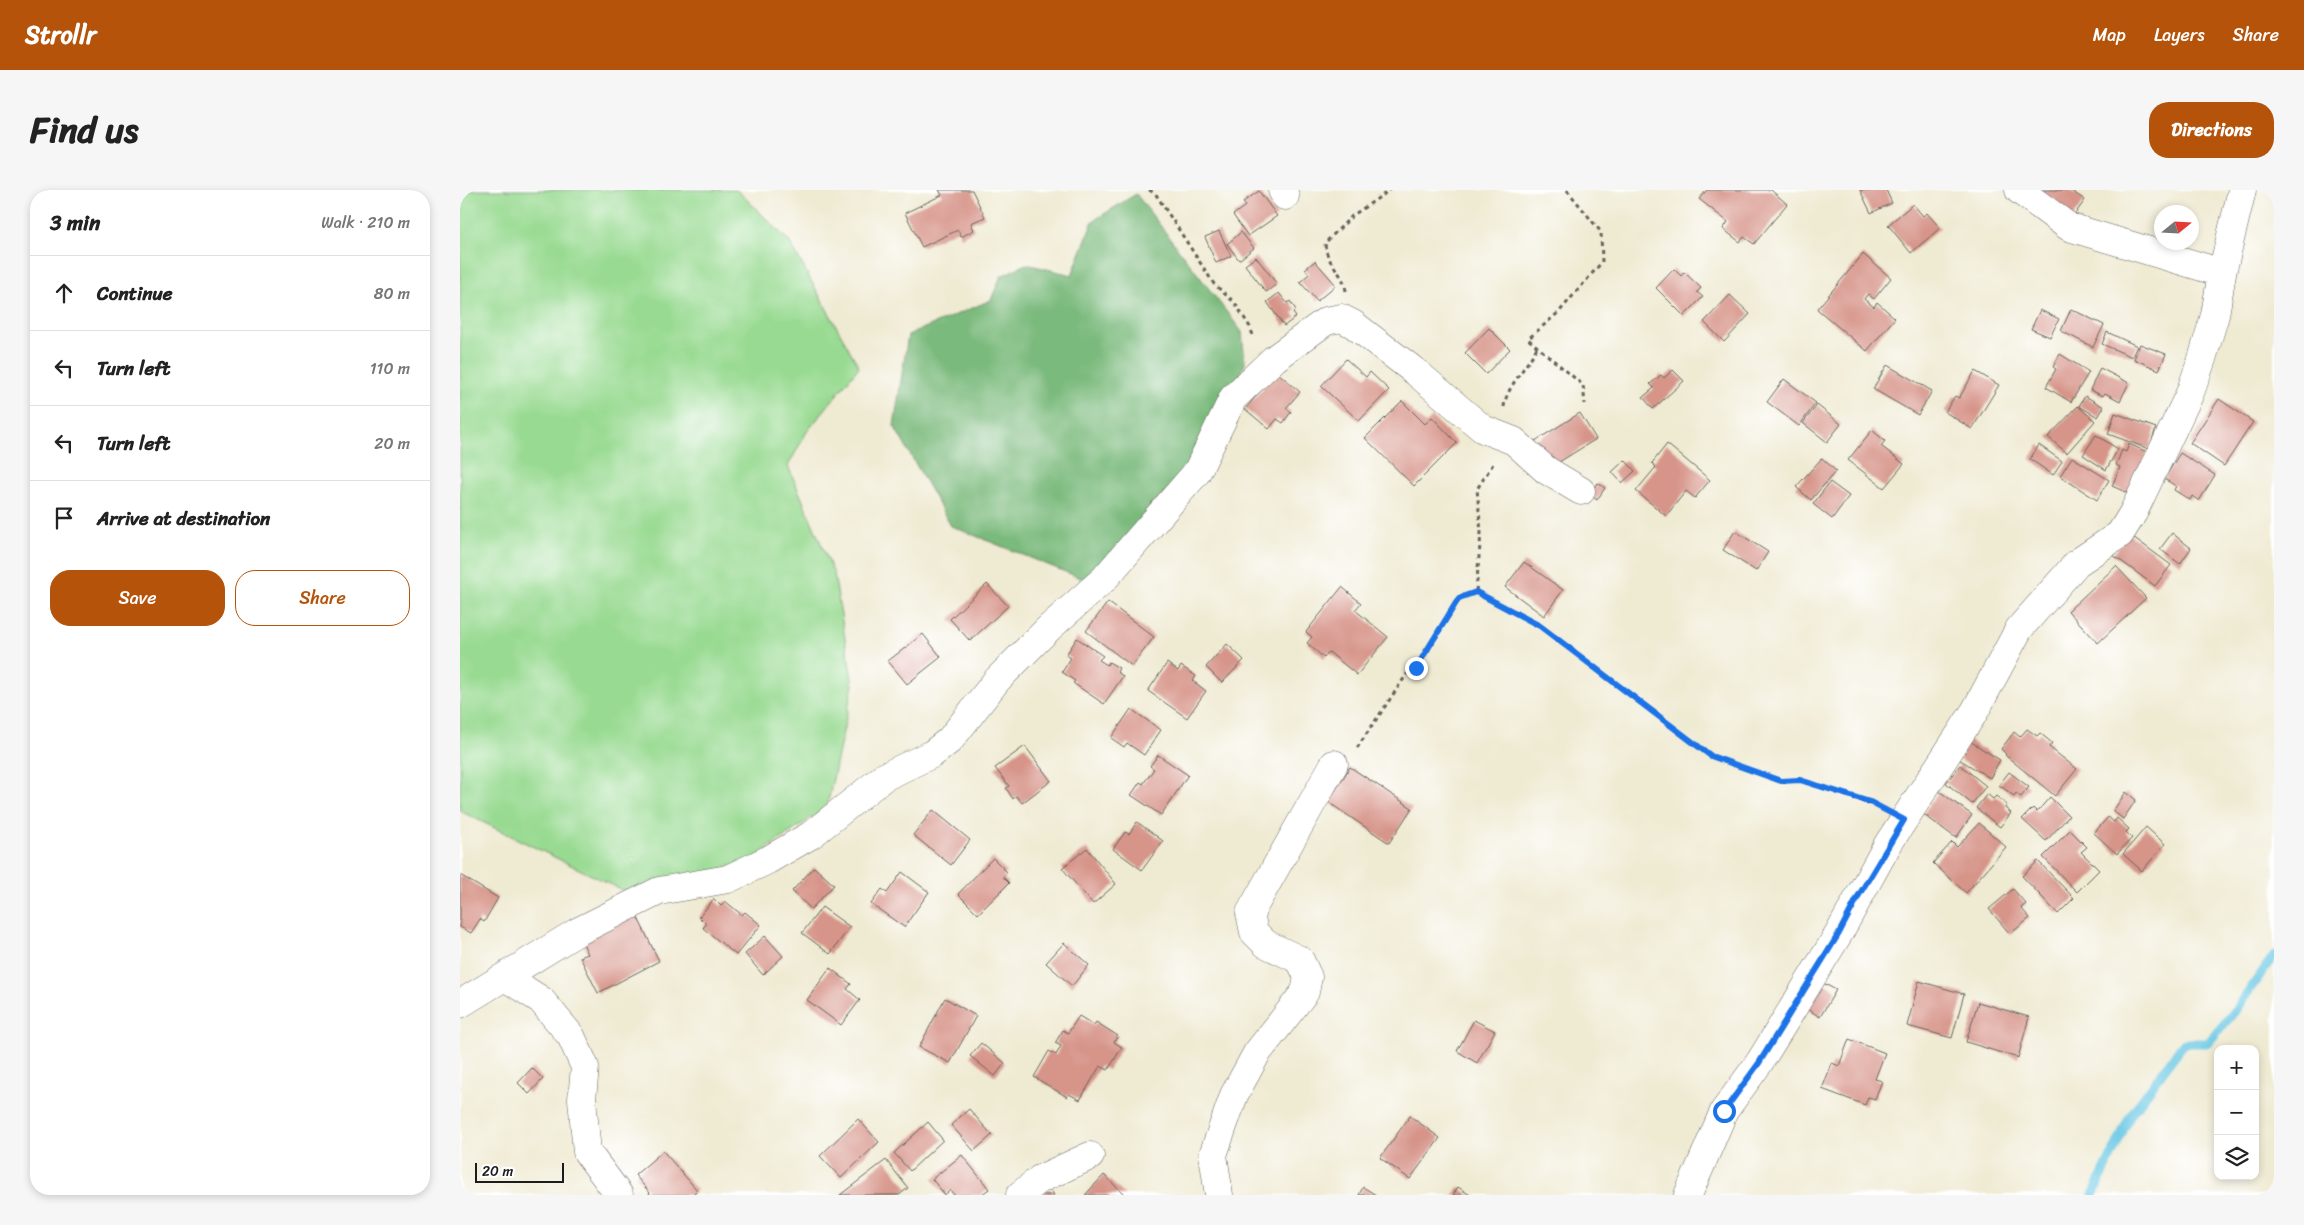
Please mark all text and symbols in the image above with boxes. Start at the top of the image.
text: Strollr [25,14,96,56]
text: Map [2093,19,2126,51]
text: Layers [2154,19,2205,51]
text: Share [2233,19,2279,51]
text: Find us [30,99,138,161]
button: Directions [2149,102,2274,158]
text: 3 min [50,204,100,242]
north arrow [2154,205,2199,250]
text: Walk · 210 m [321,208,410,237]
text: Continue [97,277,173,310]
icon: ahead [50,279,78,307]
text: 80 m [374,279,410,308]
text: Turn left [97,352,170,385]
icon: left [50,354,78,382]
text: 110 m [370,354,410,383]
text: Turn left [97,427,170,460]
icon: left [50,429,78,457]
text: 20 m [374,429,410,458]
text: Arrive at destination [97,502,270,535]
icon: arrive [50,504,78,532]
button: Save [50,570,225,626]
button: Share [235,570,410,626]
route end [1405,657,1428,680]
map controls [2214,1045,2259,1180]
button: + [2214,1045,2259,1090]
button: − [2214,1090,2259,1135]
route start [1713,1100,1736,1123]
button: layers [2214,1135,2259,1180]
text: 20 m [482,1159,513,1184]
scale bar [475,1160,564,1183]

